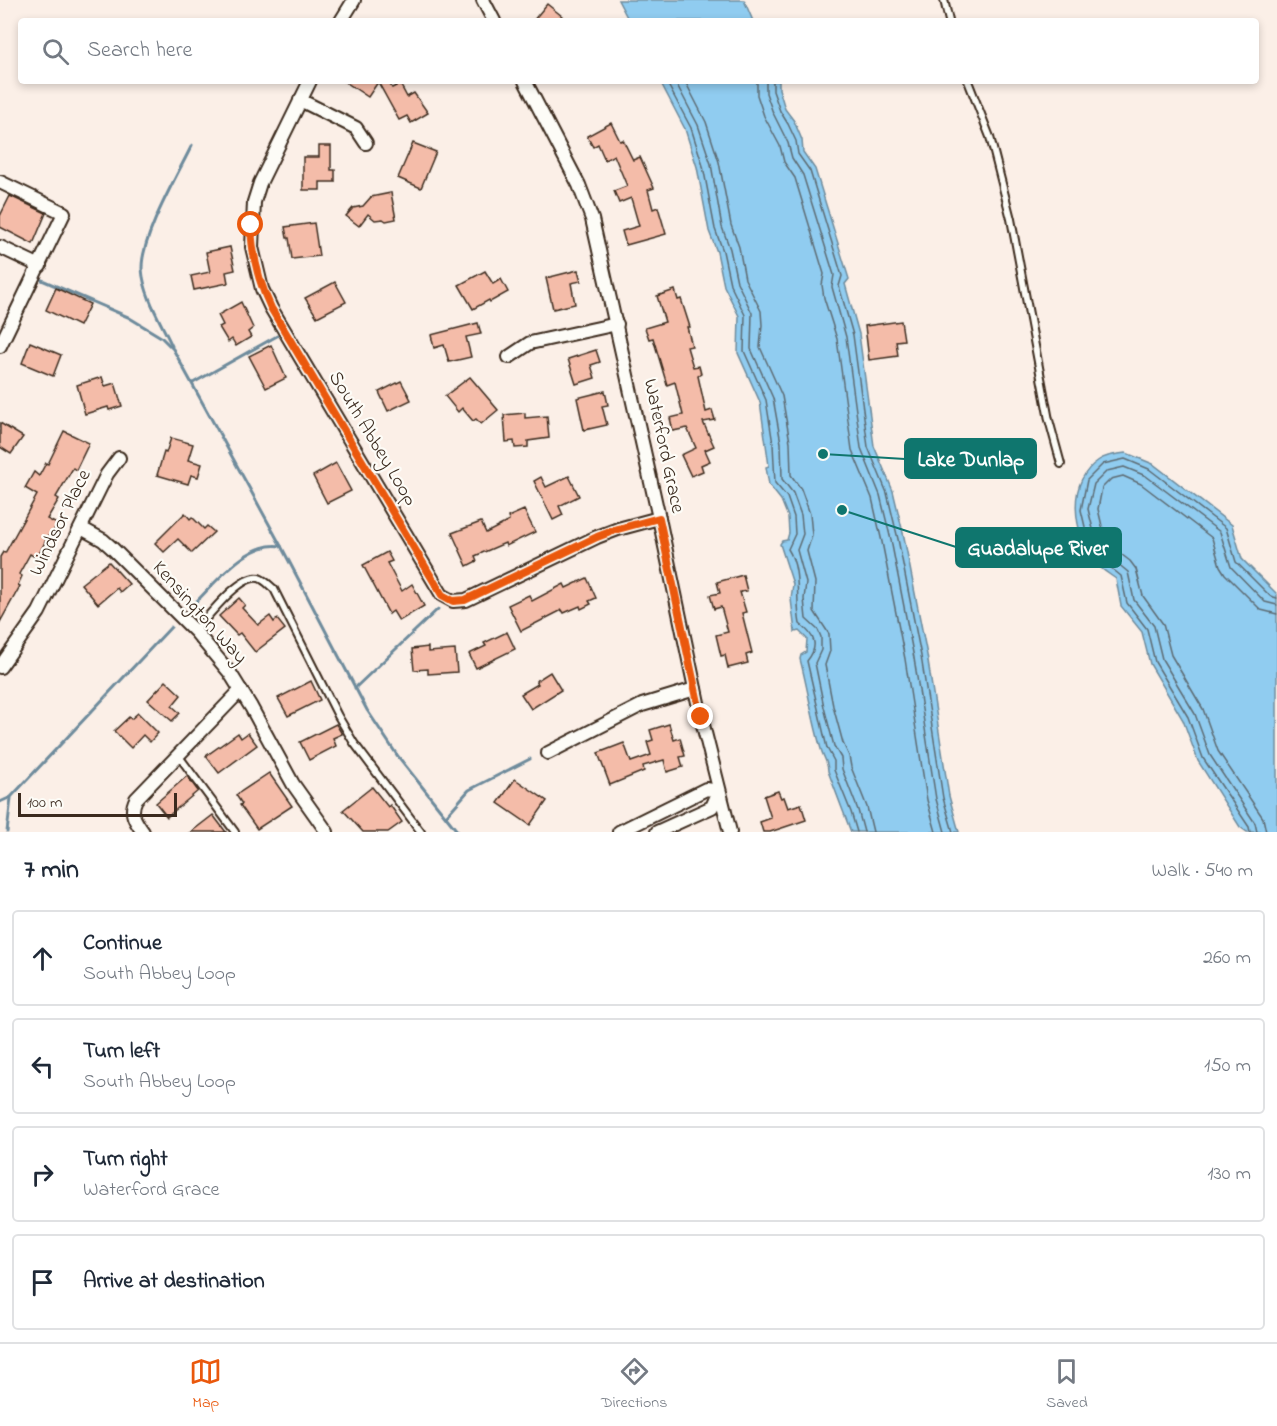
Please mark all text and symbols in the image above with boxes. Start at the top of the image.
search box [18,18,1259,84]
icon: search [39,35,72,68]
text: Search here [87,35,192,67]
route start [237,211,263,237]
street label: South Abbey Loop [320,366,424,512]
street label: Waterford Grace [635,376,691,516]
callout: Lake Dunlap [905,439,1036,478]
text: Lake Dunlap [918,446,1024,476]
street label: Windsor Place [23,465,99,581]
callout: Guadalupe River [956,528,1121,567]
text: Guadalupe River [967,535,1109,565]
street label: Kensington Way [144,555,253,672]
route end [687,703,713,729]
scale bar [18,790,177,818]
text: 100 m [27,791,62,815]
text: 7 min [24,852,79,890]
text: Walk · 540 m [1151,857,1253,886]
text: Continue [83,928,162,960]
icon: ahead [26,942,59,975]
text: 260 m [1203,944,1251,973]
text: South Abbey Loop [83,960,236,989]
text: Turn left [83,1036,160,1068]
icon: left [26,1050,59,1083]
text: 150 m [1204,1052,1251,1081]
text: South Abbey Loop [83,1068,236,1097]
text: Turn right [83,1144,168,1176]
icon: right [26,1158,59,1191]
text: 130 m [1207,1160,1251,1189]
text: Waterford Grace [83,1176,219,1205]
icon: arrive [26,1266,59,1299]
text: Arrive at destination [83,1266,265,1298]
tab: Map [189,1355,222,1415]
tab: Directions [601,1355,667,1415]
tab: Saved [1046,1355,1088,1415]

